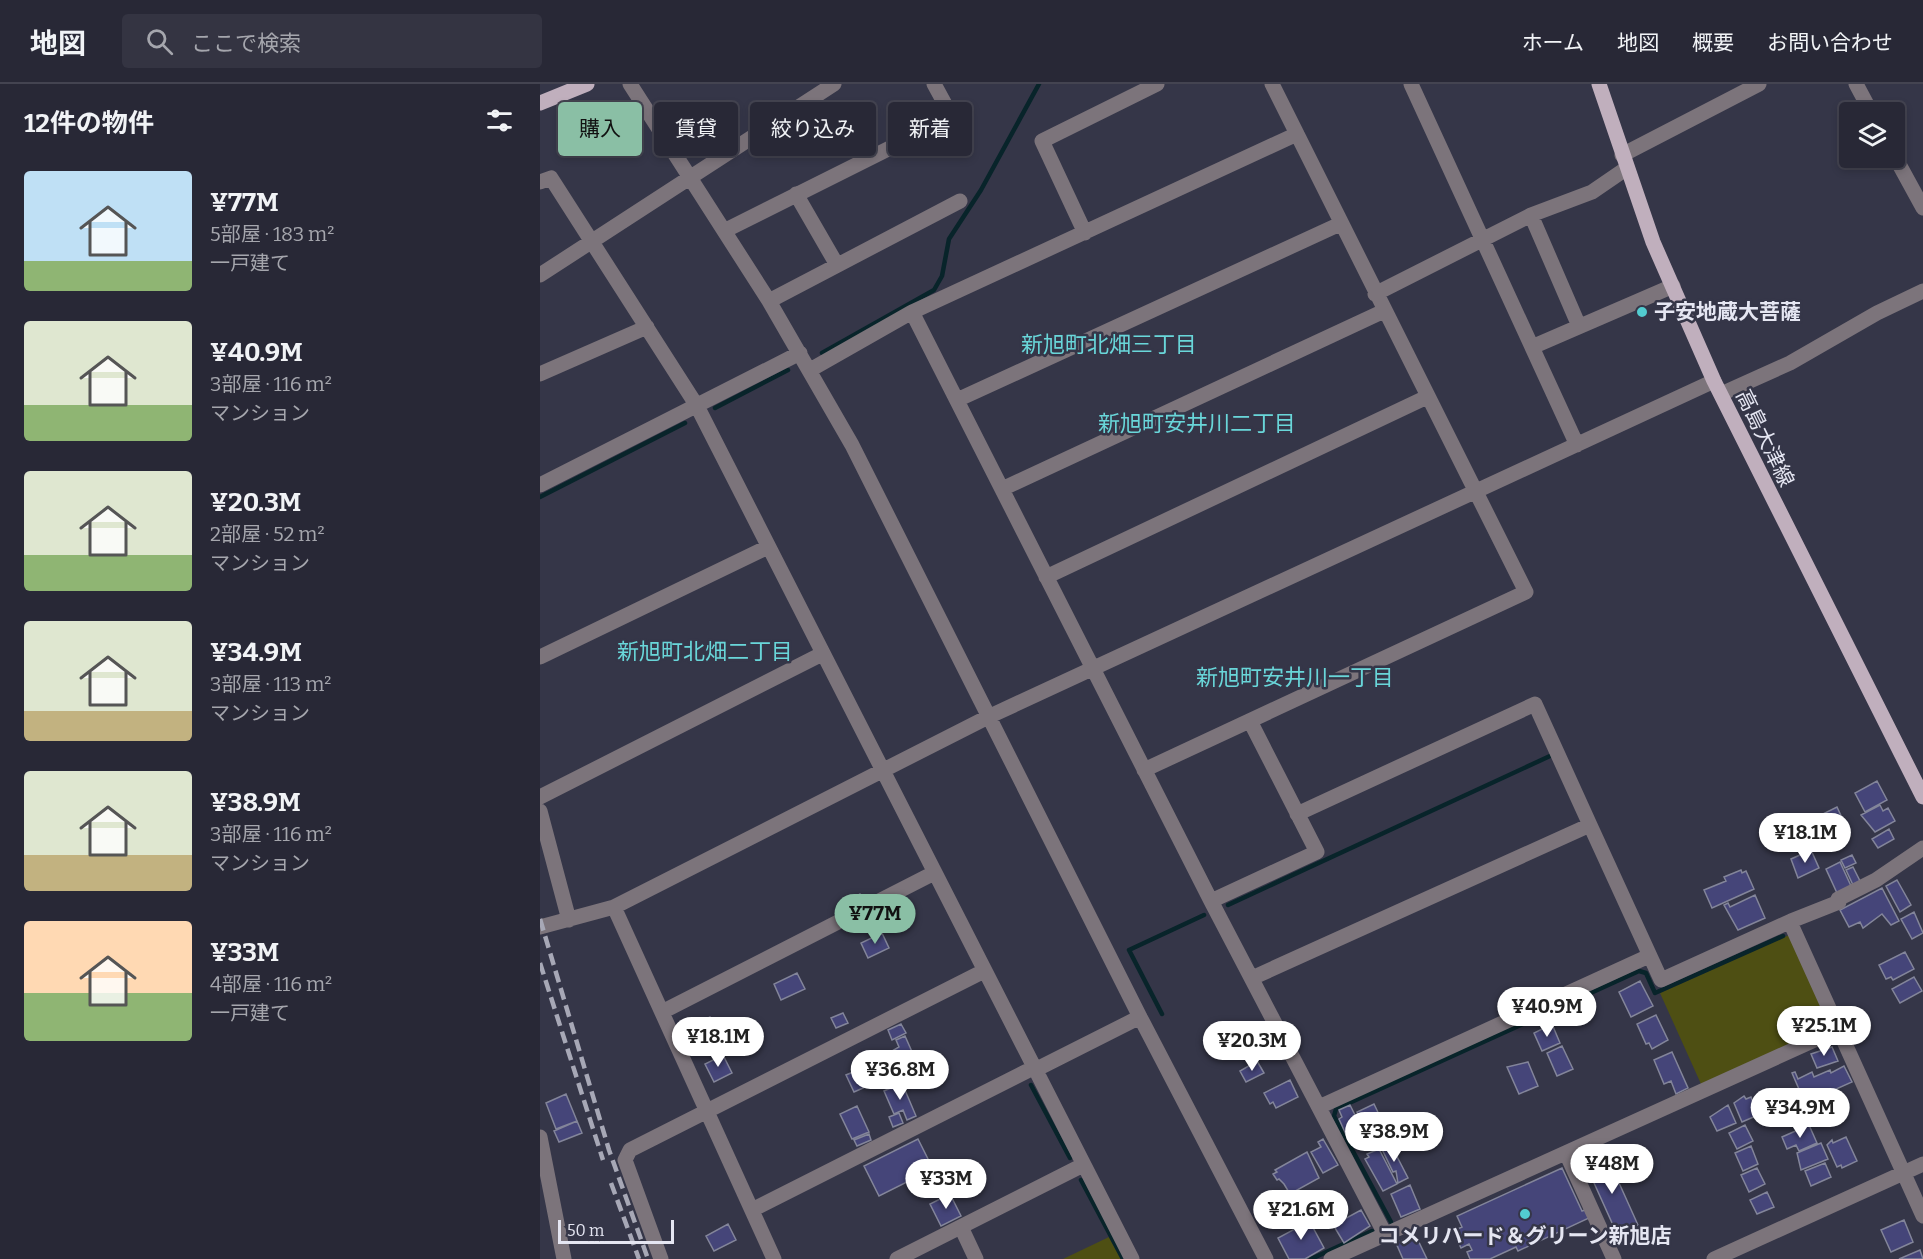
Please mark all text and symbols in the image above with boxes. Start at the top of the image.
search box [122,14,542,68]
icon: search [143,25,176,58]
text: 地図 [30,27,86,60]
text: ここで検索 [191,30,301,57]
text: ホーム [1522,30,1584,56]
text: 地図 [1617,30,1659,56]
text: 概要 [1692,30,1734,56]
text: お問い合わせ [1767,30,1893,56]
chip: 購入 [558,102,642,156]
chip: 賃貸 [654,102,738,156]
chip: 絞り込み [750,102,876,156]
chip: 新着 [888,102,972,156]
map controls [1839,102,1905,168]
button: layers [1839,102,1905,168]
icon: filters [483,104,516,137]
text: 12件の物件 [24,108,154,139]
text: ¥77M [210,187,279,218]
icon: home [72,195,144,267]
text: 5部屋 · 183 m² [210,222,334,246]
text: 一戸建て [210,251,290,275]
place label: 子安地蔵大菩薩 [1654,299,1801,325]
marker: 子安地蔵大菩薩 [1635,305,1649,319]
district label: 新旭町北畑三丁目 [1021,331,1197,358]
text: ¥40.9M [210,337,303,368]
icon: home [72,345,144,417]
text: 3部屋 · 116 m² [210,372,332,396]
street label: 高島大津線 [1730,385,1800,491]
text: マンション [210,401,310,425]
district label: 新旭町安井川二丁目 [1098,410,1296,437]
text: ¥20.3M [210,487,301,518]
icon: home [72,495,144,567]
text: 2部屋 · 52 m² [210,522,325,546]
text: マンション [210,551,310,575]
text: ¥34.9M [210,637,302,668]
district label: 新旭町北畑二丁目 [617,638,793,665]
icon: home [72,645,144,717]
district label: 新旭町安井川一丁目 [1196,664,1394,691]
text: 3部屋 · 113 m² [210,672,331,696]
text: マンション [210,701,310,725]
text: ¥38.9M [210,787,301,818]
icon: home [72,795,144,867]
pin: ¥18.1M [1756,813,1854,864]
text: ¥18.1M [1773,820,1837,844]
text: 3部屋 · 116 m² [210,822,332,846]
text: マンション [210,851,310,875]
pin: ¥77M [839,894,911,945]
text: ¥77M [849,901,901,925]
text: ¥33M [210,937,279,968]
icon: home [72,945,144,1017]
text: 4部屋 · 116 m² [210,972,332,996]
pin: ¥40.9M [1498,987,1596,1038]
text: ¥40.9M [1511,994,1583,1018]
text: 一戸建て [210,1001,290,1025]
pin: ¥25.1M [1775,1006,1873,1057]
text: ¥25.1M [1791,1013,1857,1037]
pin: ¥18.1M [669,1017,767,1068]
pin: ¥20.3M [1203,1021,1301,1072]
text: ¥18.1M [686,1024,750,1048]
text: ¥20.3M [1217,1028,1287,1052]
pin: ¥36.8M [851,1050,949,1101]
text: ¥36.8M [865,1057,935,1081]
pin: ¥34.9M [1751,1088,1849,1139]
text: ¥34.9M [1765,1095,1835,1119]
pin: ¥38.9M [1345,1112,1443,1163]
text: ¥38.9M [1359,1119,1429,1143]
pin: ¥48M [1576,1144,1648,1195]
text: ¥48M [1584,1151,1640,1175]
pin: ¥33M [910,1159,982,1210]
text: ¥33M [919,1166,973,1190]
pin: ¥21.6M [1252,1190,1350,1241]
text: ¥21.6M [1267,1197,1335,1221]
marker: コメリハード＆グリーン新旭店 [1518,1207,1532,1221]
scale bar [558,1217,674,1244]
text: 50 m [567,1221,604,1240]
place label: コメリハード＆グリーン新旭店 [1379,1223,1671,1249]

